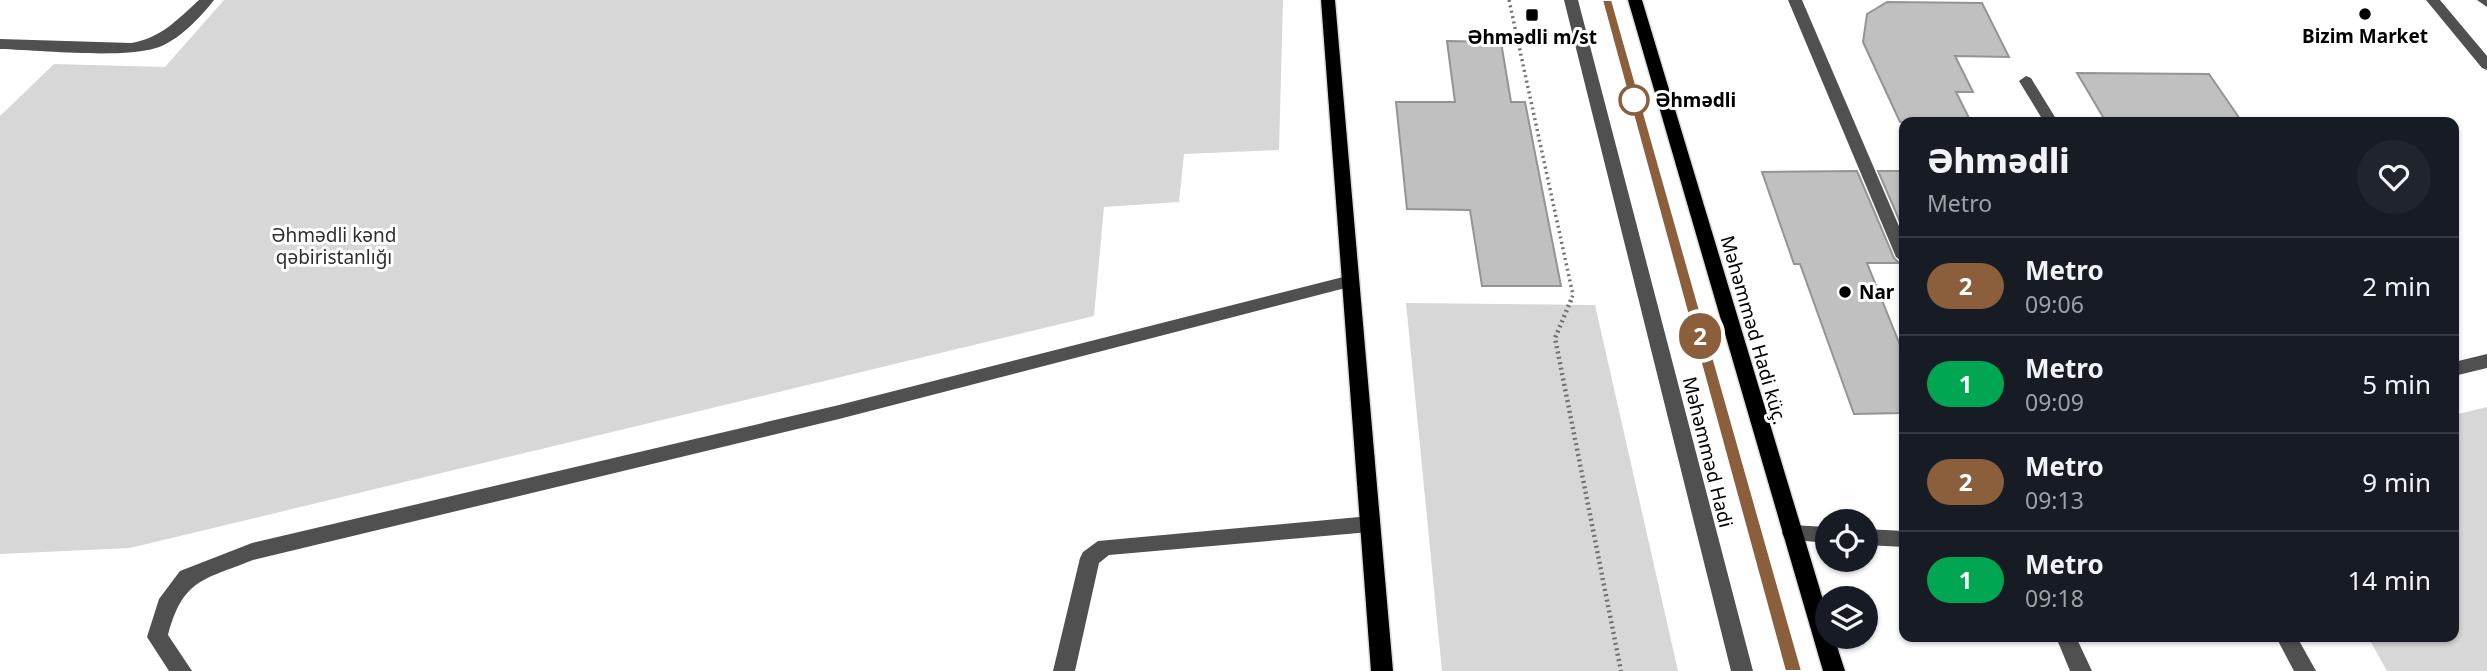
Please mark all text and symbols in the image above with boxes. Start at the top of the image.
marker: Bizim Market [2357,6,2373,22]
marker: Əhmədli m/st [1524,7,1540,23]
place label: Bizim Market [2302,23,2428,49]
place label: Əhmədli m/st [1467,24,1597,50]
marker: Əhmədli [1619,85,1649,115]
place label: Əhmədli [1655,87,1736,113]
text: Əhmədli [1927,138,2069,183]
button: heart [2357,140,2431,214]
text: Metro [1927,187,1992,219]
park label: Əhmədli kənd qəbiristanlığı [272,222,396,270]
street label: Məhəmməd Hadi küç. [1715,232,1793,428]
text: Metro [2025,252,2104,288]
text: 2 min [2362,268,2431,304]
text: 2 [1959,269,1972,302]
place label: Nar [1859,279,1895,305]
marker: Nar [1837,284,1853,300]
text: 09:06 [2025,288,2084,320]
line badge: 2 [1677,313,1723,359]
text: 2 [1693,319,1707,352]
text: Metro [2025,350,2104,386]
text: 5 min [2362,366,2431,402]
text: 1 [1959,367,1972,400]
street label: Məhəmməd Hadi [1677,374,1739,530]
text: 09:09 [2025,386,2084,418]
text: Metro [2025,448,2104,484]
text: 9 min [2362,464,2431,500]
text: 2 [1959,465,1972,498]
text: 09:13 [2025,484,2084,516]
map controls [1815,509,1878,649]
button: locate [1815,509,1878,572]
text: Metro [2025,546,2104,582]
text: 14 min [2347,562,2431,598]
text: 1 [1959,563,1972,596]
text: 09:18 [2025,582,2084,614]
button: layers [1815,586,1878,649]

